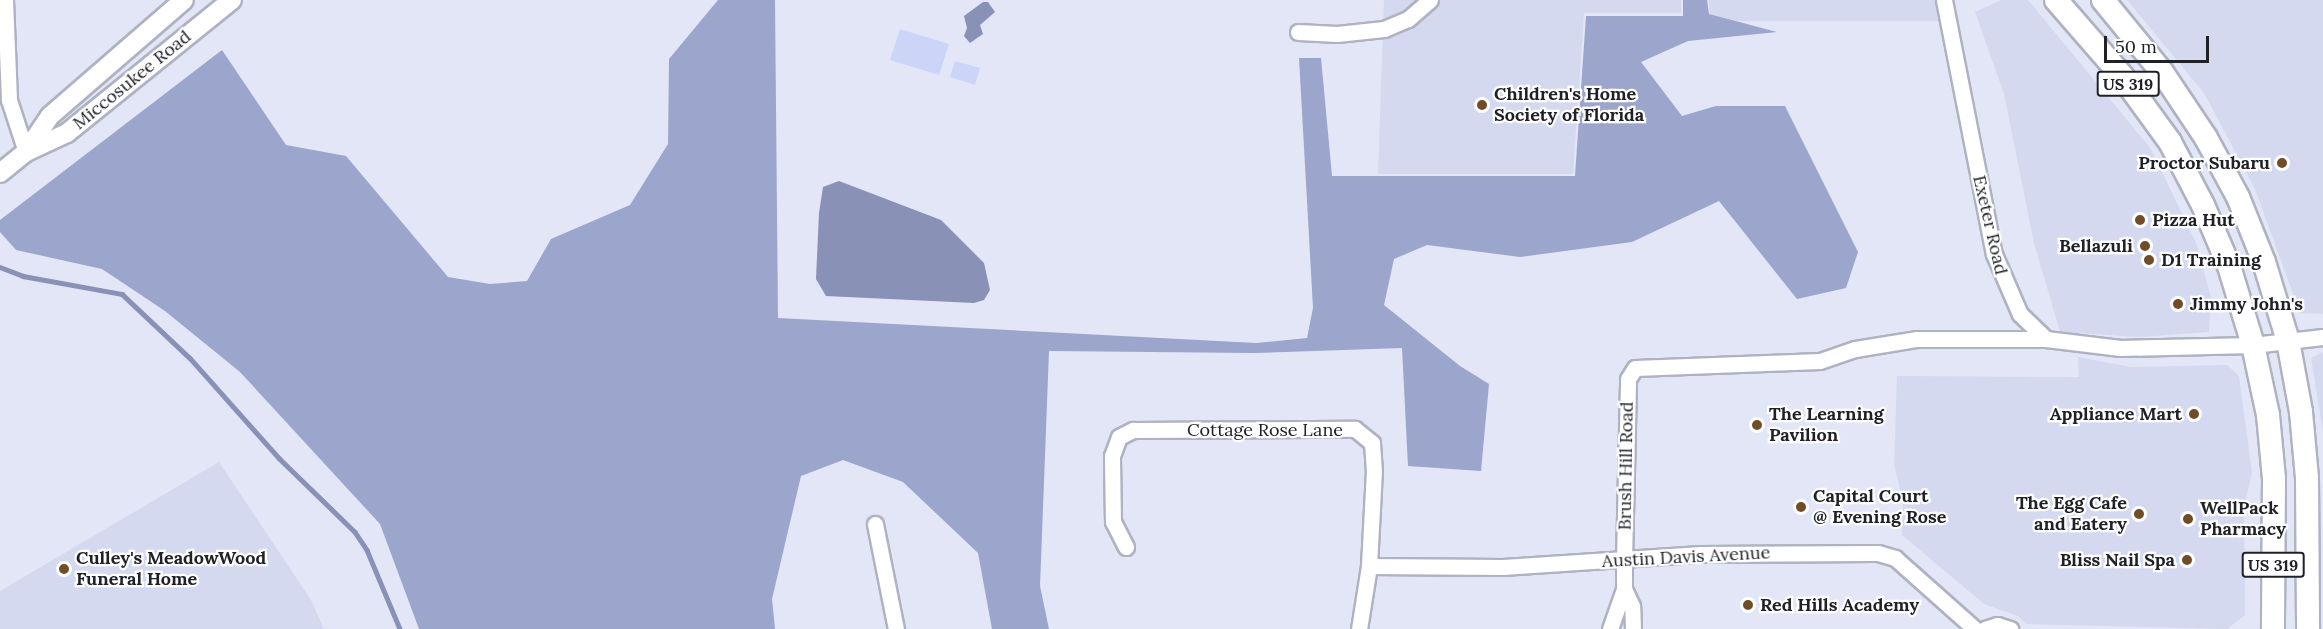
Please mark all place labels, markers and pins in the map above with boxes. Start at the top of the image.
place label: Children's Home Society of Florida [1494,84,1644,127]
marker: Children's Home Society of Florida [1475,98,1489,112]
place label: Proctor Subaru [2138,152,2270,174]
marker: Proctor Subaru [2275,156,2289,170]
place label: Pizza Hut [2152,209,2235,231]
marker: Pizza Hut [2133,213,2147,227]
place label: Bellazuli [2059,235,2133,257]
marker: Bellazuli [2138,239,2152,253]
place label: D1 Training [2161,249,2261,271]
marker: D1 Training [2142,253,2156,267]
place label: Jimmy John's [2190,293,2303,315]
marker: Jimmy John's [2171,297,2185,311]
place label: Appliance Mart [2050,403,2182,425]
place label: The Learning Pavilion [1769,404,1884,446]
marker: Appliance Mart [2187,407,2201,421]
marker: The Learning Pavilion [1750,418,1764,432]
place label: Capital Court @ Evening Rose [1813,486,1946,528]
place label: The Egg Cafe and Eatery [2016,493,2127,536]
place label: WellPack Pharmacy [2200,498,2286,540]
marker: Capital Court @ Evening Rose [1794,500,1808,514]
marker: The Egg Cafe and Eatery [2132,507,2146,521]
marker: WellPack Pharmacy [2181,512,2195,526]
place label: Culley's MeadowWood Funeral Home [76,548,266,590]
place label: Bliss Nail Spa [2060,549,2175,571]
marker: Bliss Nail Spa [2180,553,2194,567]
marker: Culley's MeadowWood Funeral Home [57,562,71,576]
place label: Red Hills Academy [1760,594,1919,616]
marker: Red Hills Academy [1741,598,1755,612]

